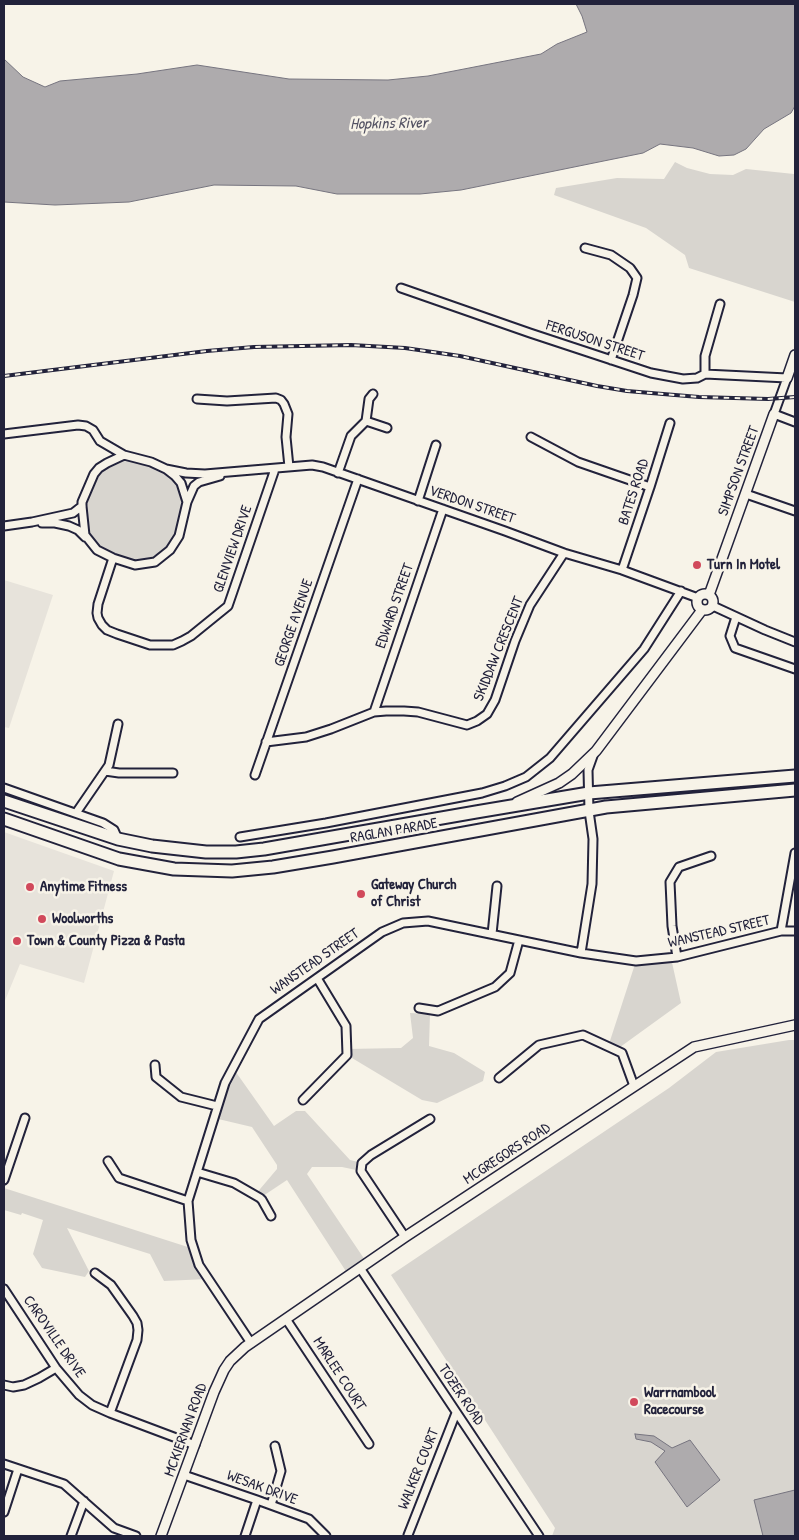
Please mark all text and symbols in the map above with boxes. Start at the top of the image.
water label: Hopkins River [350,114,428,134]
street label: FERGUSON STREET [544,317,646,365]
street label: SIMPSON STREET [714,424,764,518]
street label: BATES ROAD [615,457,653,527]
street label: VERDON STREET [427,482,517,528]
street label: GLENVIEW DRIVE [210,503,256,595]
place label: Turn In Motel [707,556,780,574]
marker: Turn In Motel [691,559,703,571]
street label: EDWARD STREET [372,561,418,651]
street label: GEORGE AVENUE [271,577,317,669]
street label: SKIDDAW CRESCENT [470,594,528,704]
street label: RAGLAN PARADE [349,814,439,848]
place label: Gateway Church of Christ [371,876,456,911]
place label: Anytime Fitness [40,878,127,896]
marker: Anytime Fitness [24,881,36,893]
marker: Gateway Church of Christ [355,888,367,900]
place label: Woolworths [52,910,113,928]
street label: WANSTEAD STREET [666,912,772,952]
marker: Woolworths [36,913,48,925]
street label: WANSTEAD STREET [267,925,363,999]
place label: Town & County Pizza & Pasta [27,932,185,950]
marker: Town & County Pizza & Pasta [11,935,23,947]
street label: MCGREGORS ROAD [460,1119,554,1189]
street label: CAROVILLE DRIVE [19,1292,89,1382]
street label: MARLEE COURT [309,1334,369,1414]
street label: TOZER ROAD [434,1361,488,1429]
street label: MCKIERNAN ROAD [161,1381,211,1479]
place label: Warrnambool Racecourse [644,1384,716,1419]
marker: Warrnambool Racecourse [628,1396,640,1408]
street label: WALKER COURT [395,1426,443,1512]
street label: WESAK DRIVE [224,1467,300,1509]

